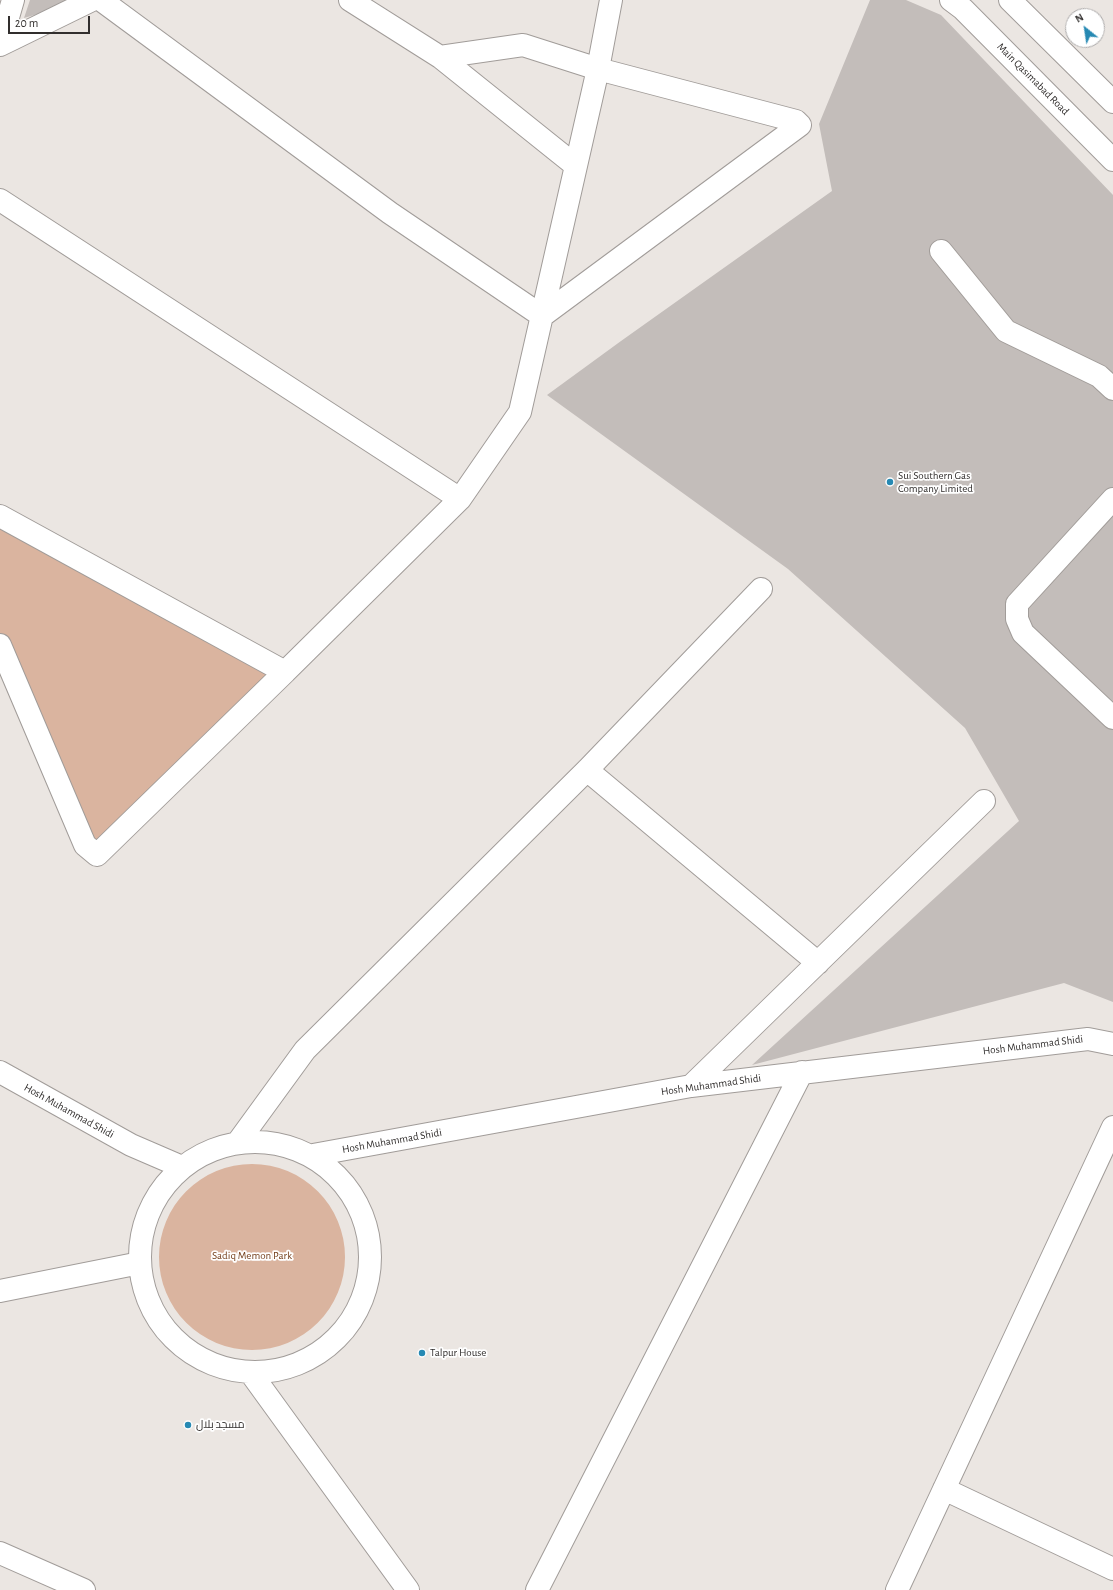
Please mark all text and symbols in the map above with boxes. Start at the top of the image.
scale bar [10,8,92,34]
north arrow [1065,8,1105,48]
text: N [1073,11,1085,25]
text: 20 m [15,17,38,29]
street label: Main Qasimabad Road [994,40,1072,118]
place label: Sui Southern Gas Company Limited [898,469,973,495]
marker: Sui Southern Gas Company Limited [885,477,895,487]
street label: Hosh Muhammad Shidi [982,1032,1084,1058]
street label: Hosh Muhammad Shidi [660,1071,762,1099]
street label: Hosh Muhammad Shidi [22,1081,116,1141]
street label: Hosh Muhammad Shidi [341,1126,443,1156]
park label: Sadiq Memon Park [212,1249,292,1263]
place label: Talpur House [430,1346,486,1360]
marker: Talpur House [417,1348,427,1358]
place label: مسجد بلال [196,1418,244,1432]
marker: مسجد بلال [183,1420,193,1430]

